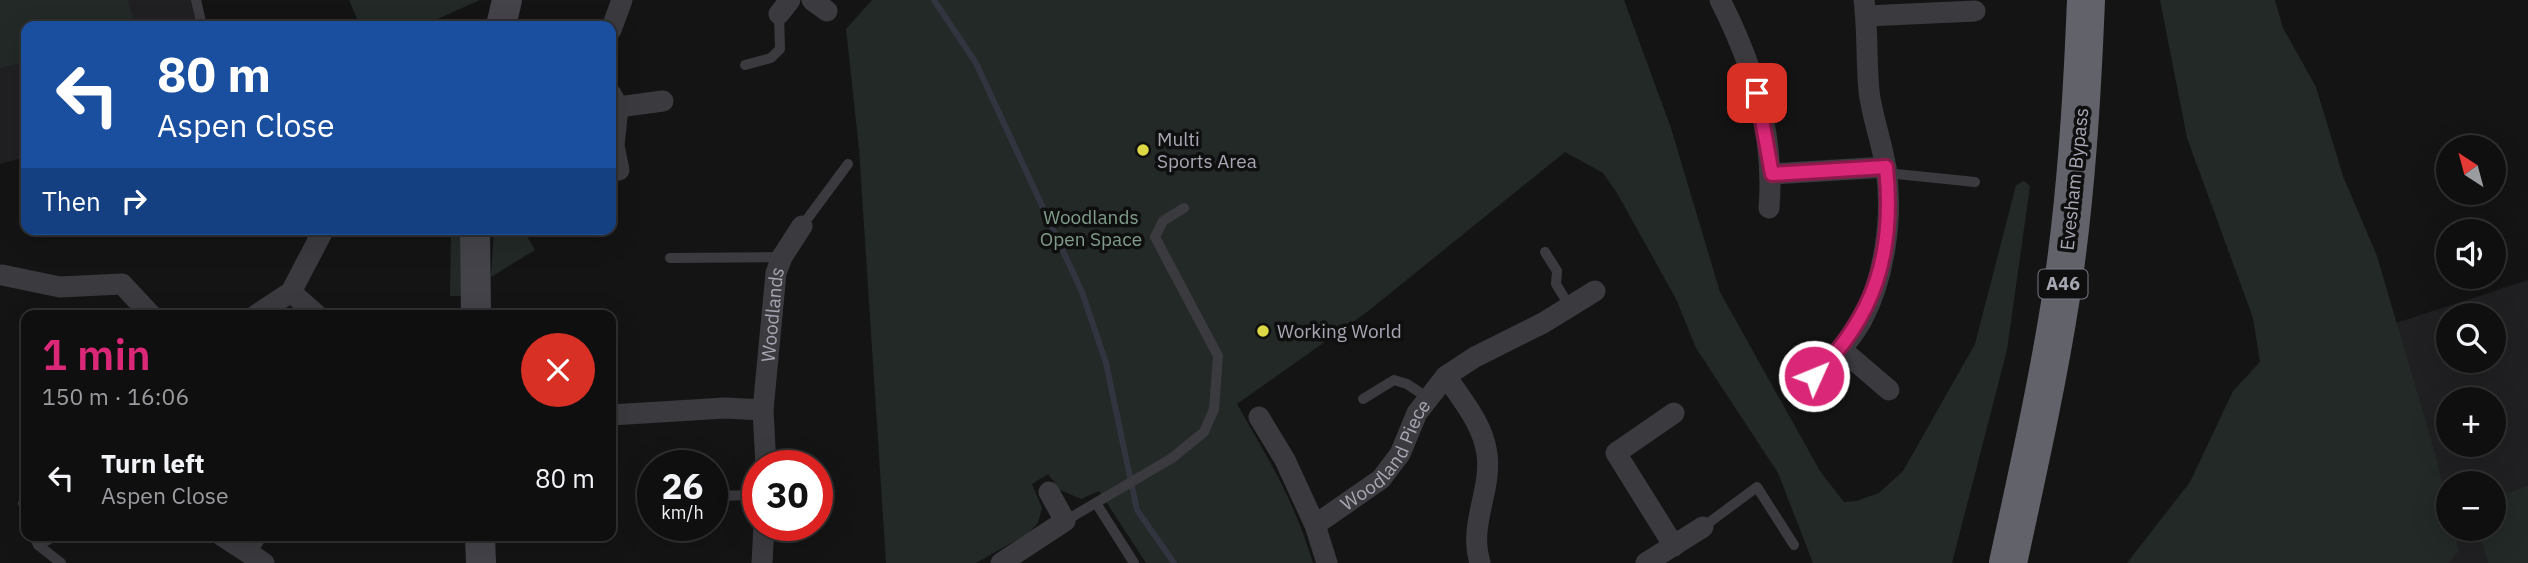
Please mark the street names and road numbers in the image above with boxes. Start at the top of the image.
street label: Evesham Bypass [2055,107,2093,251]
street label: Woodlands [756,263,789,363]
road number: A46 [2038,270,2088,298]
street label: Woodland Piece [1336,394,1435,516]

